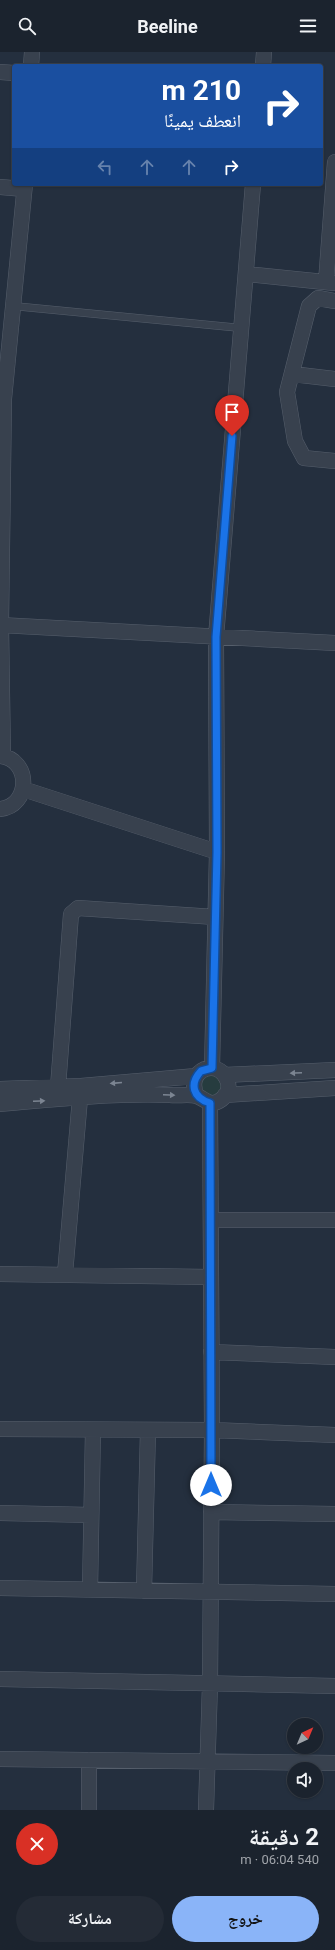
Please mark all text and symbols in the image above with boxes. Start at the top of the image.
icon: search [16,15,38,37]
icon: menu [297,15,319,37]
text: Beeline [137,16,198,37]
text: 210 m [162,74,241,107]
icon: right [255,80,307,132]
text: انعطف يمينًا [164,110,241,131]
icon: left [94,156,116,178]
icon: ahead [136,156,158,178]
icon: ahead [178,156,200,178]
icon: right [220,156,242,178]
pin [215,395,249,436]
icon: arrive [221,401,243,423]
one-way arrow [290,1069,302,1076]
one-way arrow [110,1080,122,1087]
one-way arrow [163,1092,175,1099]
one-way arrow [33,1097,45,1104]
position arrow [190,1464,232,1506]
north arrow [287,1718,323,1754]
map controls [287,1718,323,1798]
button: sound [287,1762,323,1798]
button: close [16,1823,58,1865]
text: 2 دقيقة [249,1823,319,1851]
text: 540 m · 06:04 [240,1852,319,1867]
button: مشاركة [16,1896,164,1942]
button: خروج [172,1896,319,1942]

